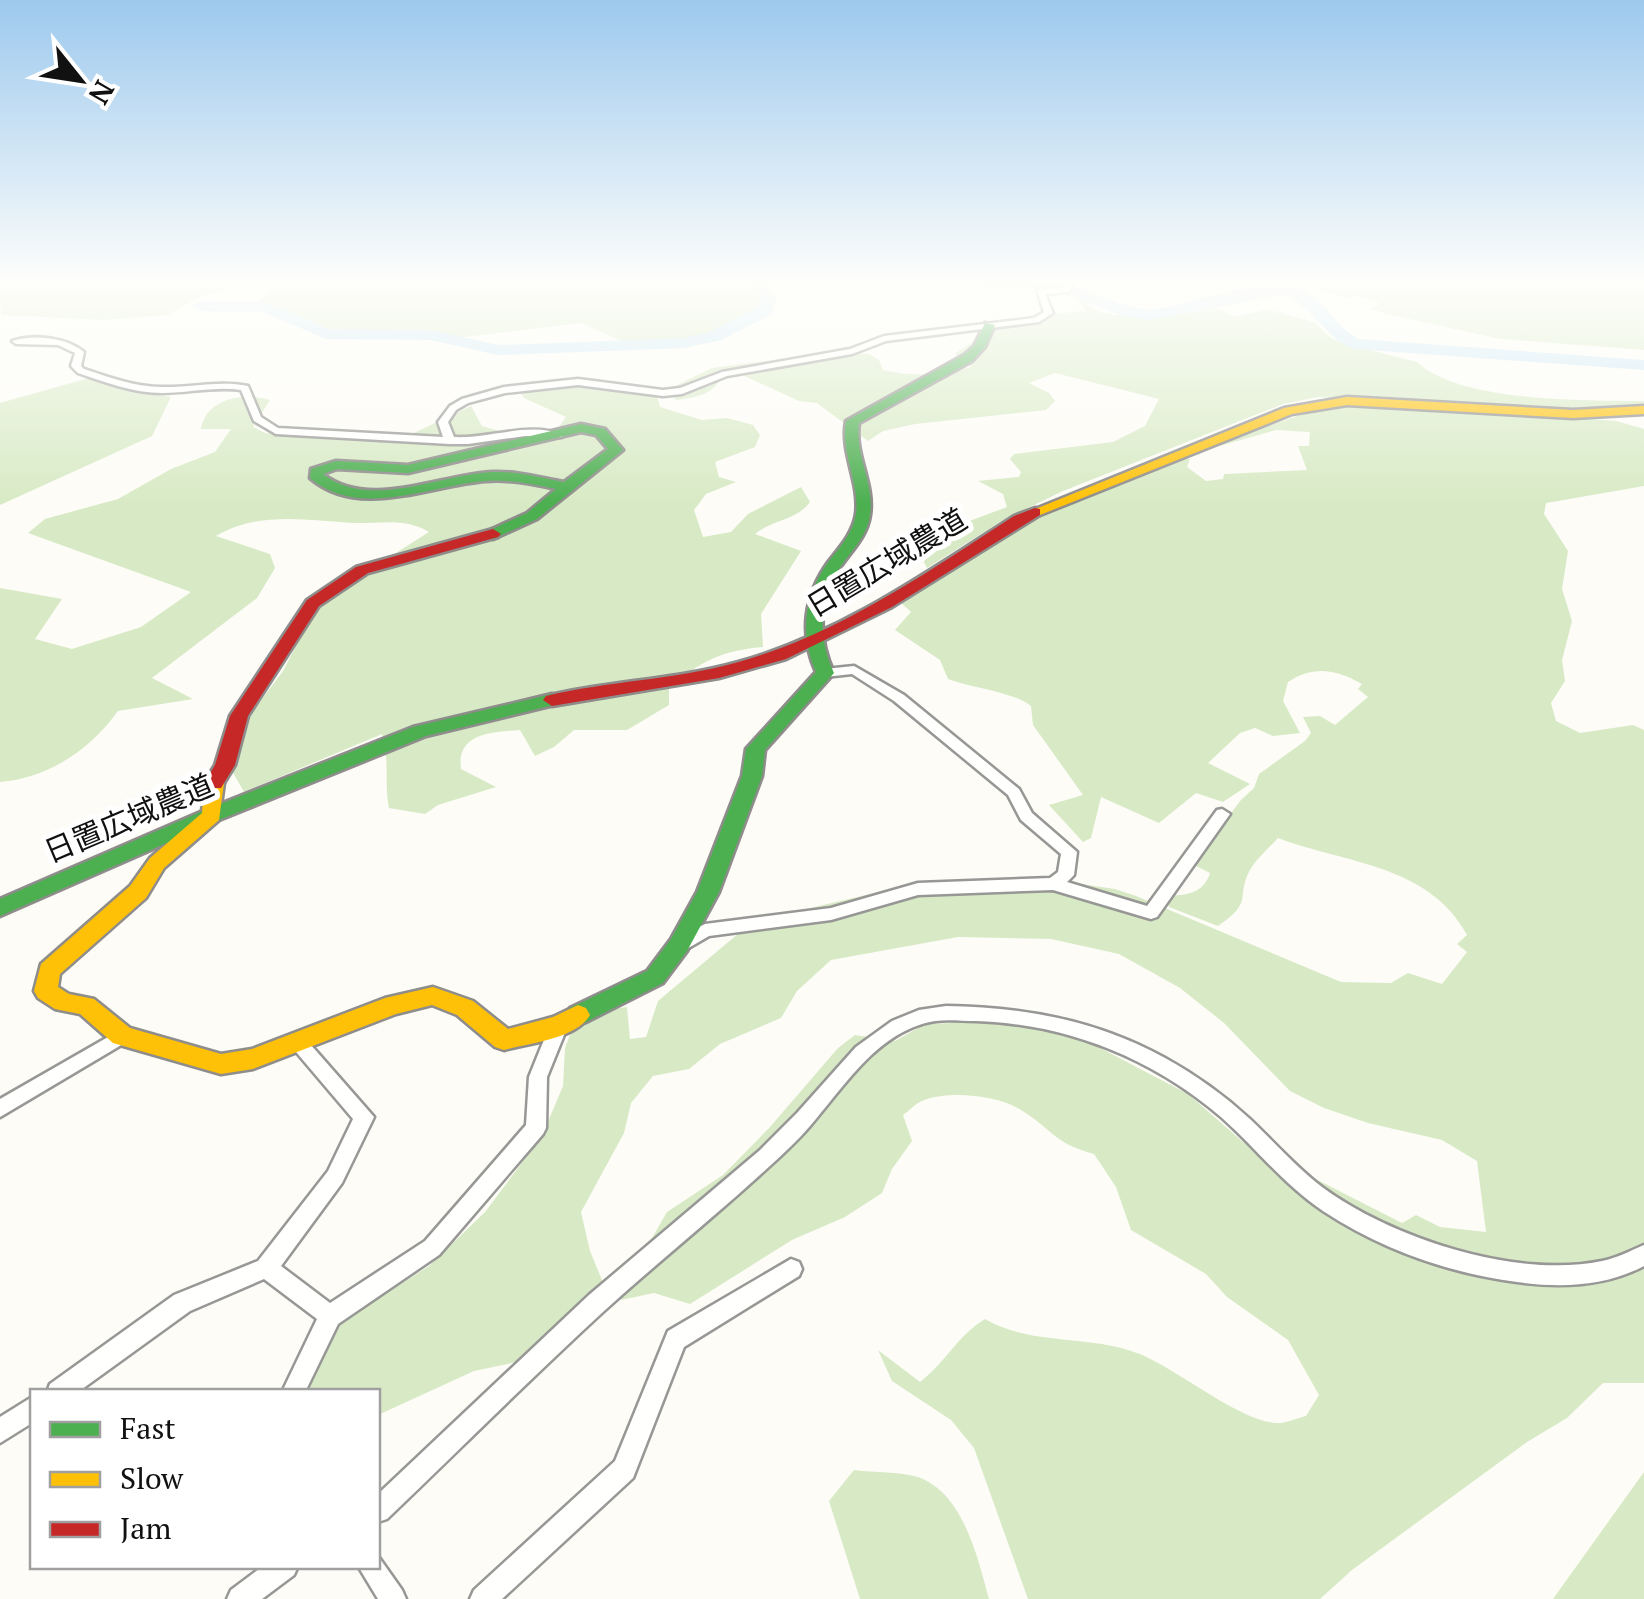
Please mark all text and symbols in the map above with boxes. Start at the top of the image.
north arrow [30,30,130,130]
text: N [81,74,123,111]
street label: 日置広域農道 [799,499,974,626]
street label: 日置広域農道 [38,765,219,872]
legend [30,1389,380,1569]
text: Fast [120,1408,176,1448]
text: Slow [120,1458,184,1498]
text: Jam [120,1508,171,1548]

